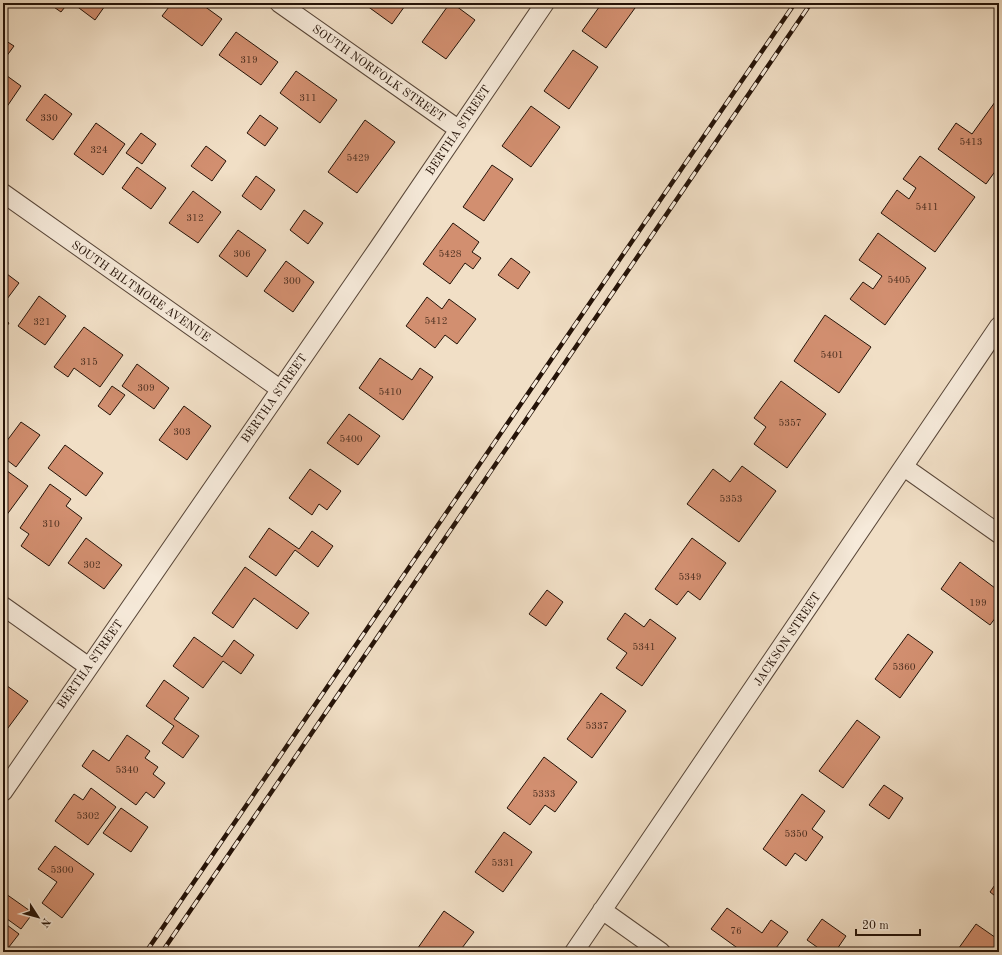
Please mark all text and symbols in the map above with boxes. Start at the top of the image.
street label: SOUTH NORFOLK STREET [310,23,447,124]
house number: 319 [240,55,258,65]
street label: BERTHA STREET [424,83,493,178]
house number: 311 [299,93,317,103]
house number: 330 [40,113,58,123]
house number: 5413 [959,137,983,147]
house number: 324 [90,145,108,155]
house number: 5429 [346,153,370,163]
house number: 5411 [915,202,939,212]
house number: 312 [186,213,204,223]
street label: SOUTH BILTMORE AVENUE [69,239,212,344]
house number: 306 [233,249,251,259]
house number: 5428 [438,249,462,259]
house number: 5405 [887,275,911,285]
house number: 300 [283,276,301,286]
house number: 5412 [424,316,448,326]
house number: 321 [33,317,51,327]
house number: 5401 [820,350,844,360]
street label: BERTHA STREET [240,352,310,445]
house number: 315 [80,357,98,367]
house number: 309 [137,383,155,393]
house number: 5410 [378,387,402,397]
house number: 5357 [778,418,802,428]
house number: 303 [173,427,191,437]
house number: 5400 [339,434,363,444]
house number: 5353 [719,494,743,504]
house number: 310 [42,519,60,529]
house number: 302 [83,560,101,570]
house number: 5349 [678,572,702,582]
street label: JACKSON STREET [752,591,823,688]
house number: 199 [969,598,987,608]
street label: BERTHA STREET [56,618,126,711]
house number: 5341 [632,642,656,652]
house number: 5360 [892,662,916,672]
house number: 5337 [585,721,609,731]
house number: 5340 [115,765,139,775]
house number: 5333 [532,789,556,799]
house number: 5302 [76,811,100,821]
house number: 5350 [784,829,808,839]
house number: 5331 [491,858,515,868]
house number: 5300 [50,865,74,875]
north arrow [18,897,58,937]
scale bar [856,911,920,937]
text: N [38,915,52,929]
text: 20 m [862,920,889,932]
house number: 76 [730,926,742,936]

